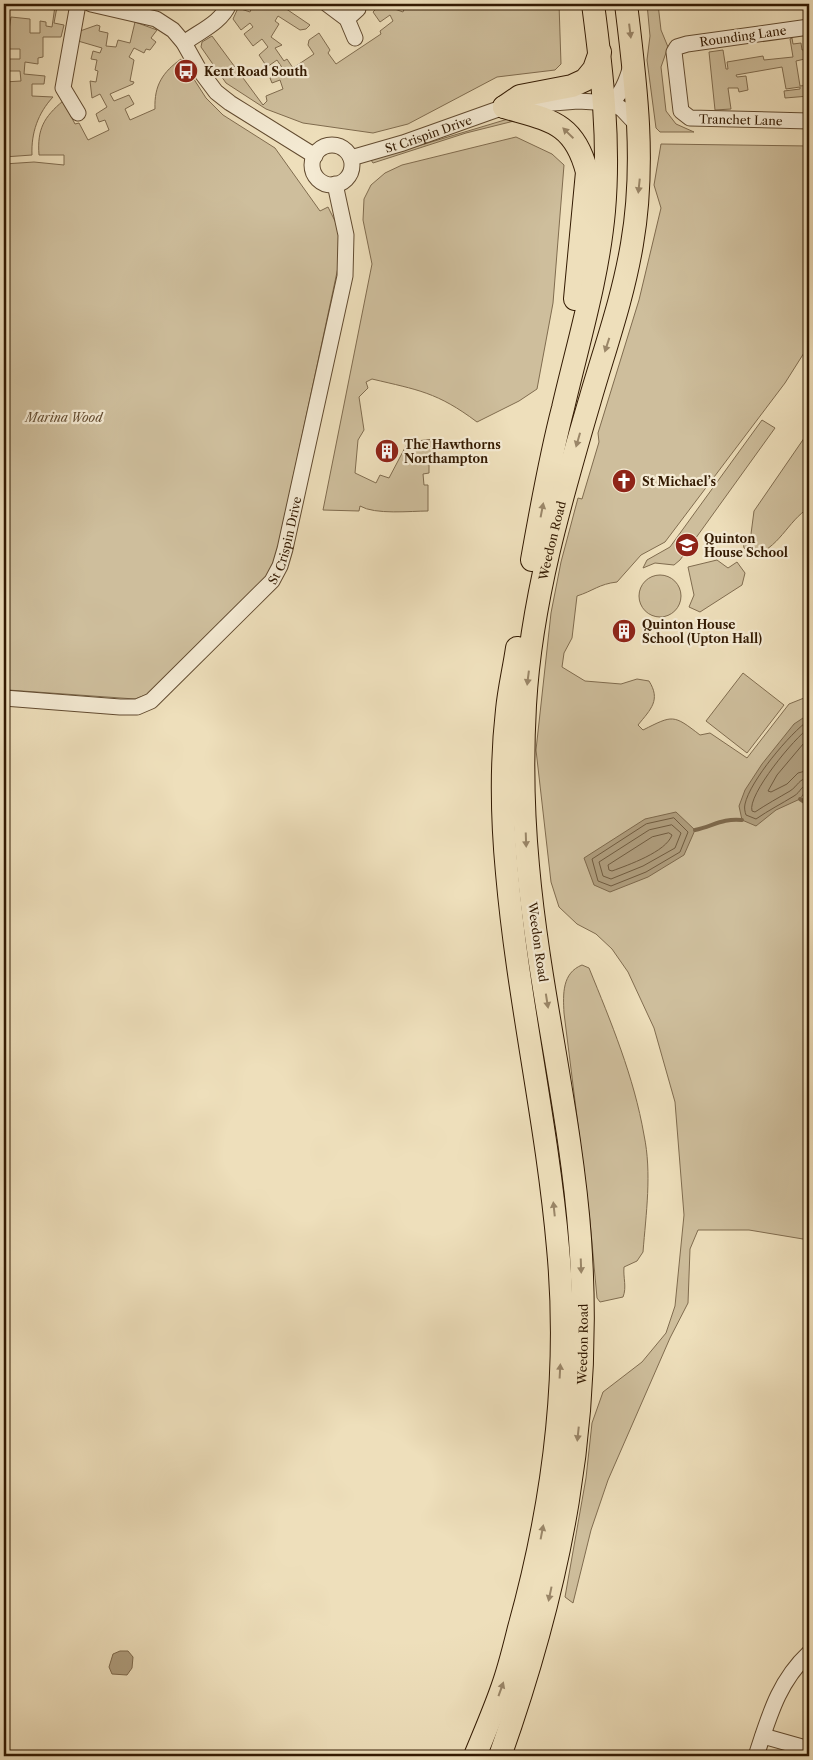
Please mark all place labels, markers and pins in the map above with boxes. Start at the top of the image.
bus stop icon: Kent Road South [173,58,199,84]
place label: Kent Road South [204,64,308,79]
place label: The Hawthorns Northampton [404,437,501,466]
building icon: The Hawthorns Northampton [374,438,400,464]
church icon: St Michael’s [611,468,637,494]
place label: St Michael’s [642,474,717,489]
place label: Quinton House School [704,531,788,560]
school or university icon: Quinton House School [674,532,700,558]
place label: Quinton House School (Upton Hall) [642,617,762,646]
building icon: Quinton House School (Upton Hall) [611,618,637,644]

